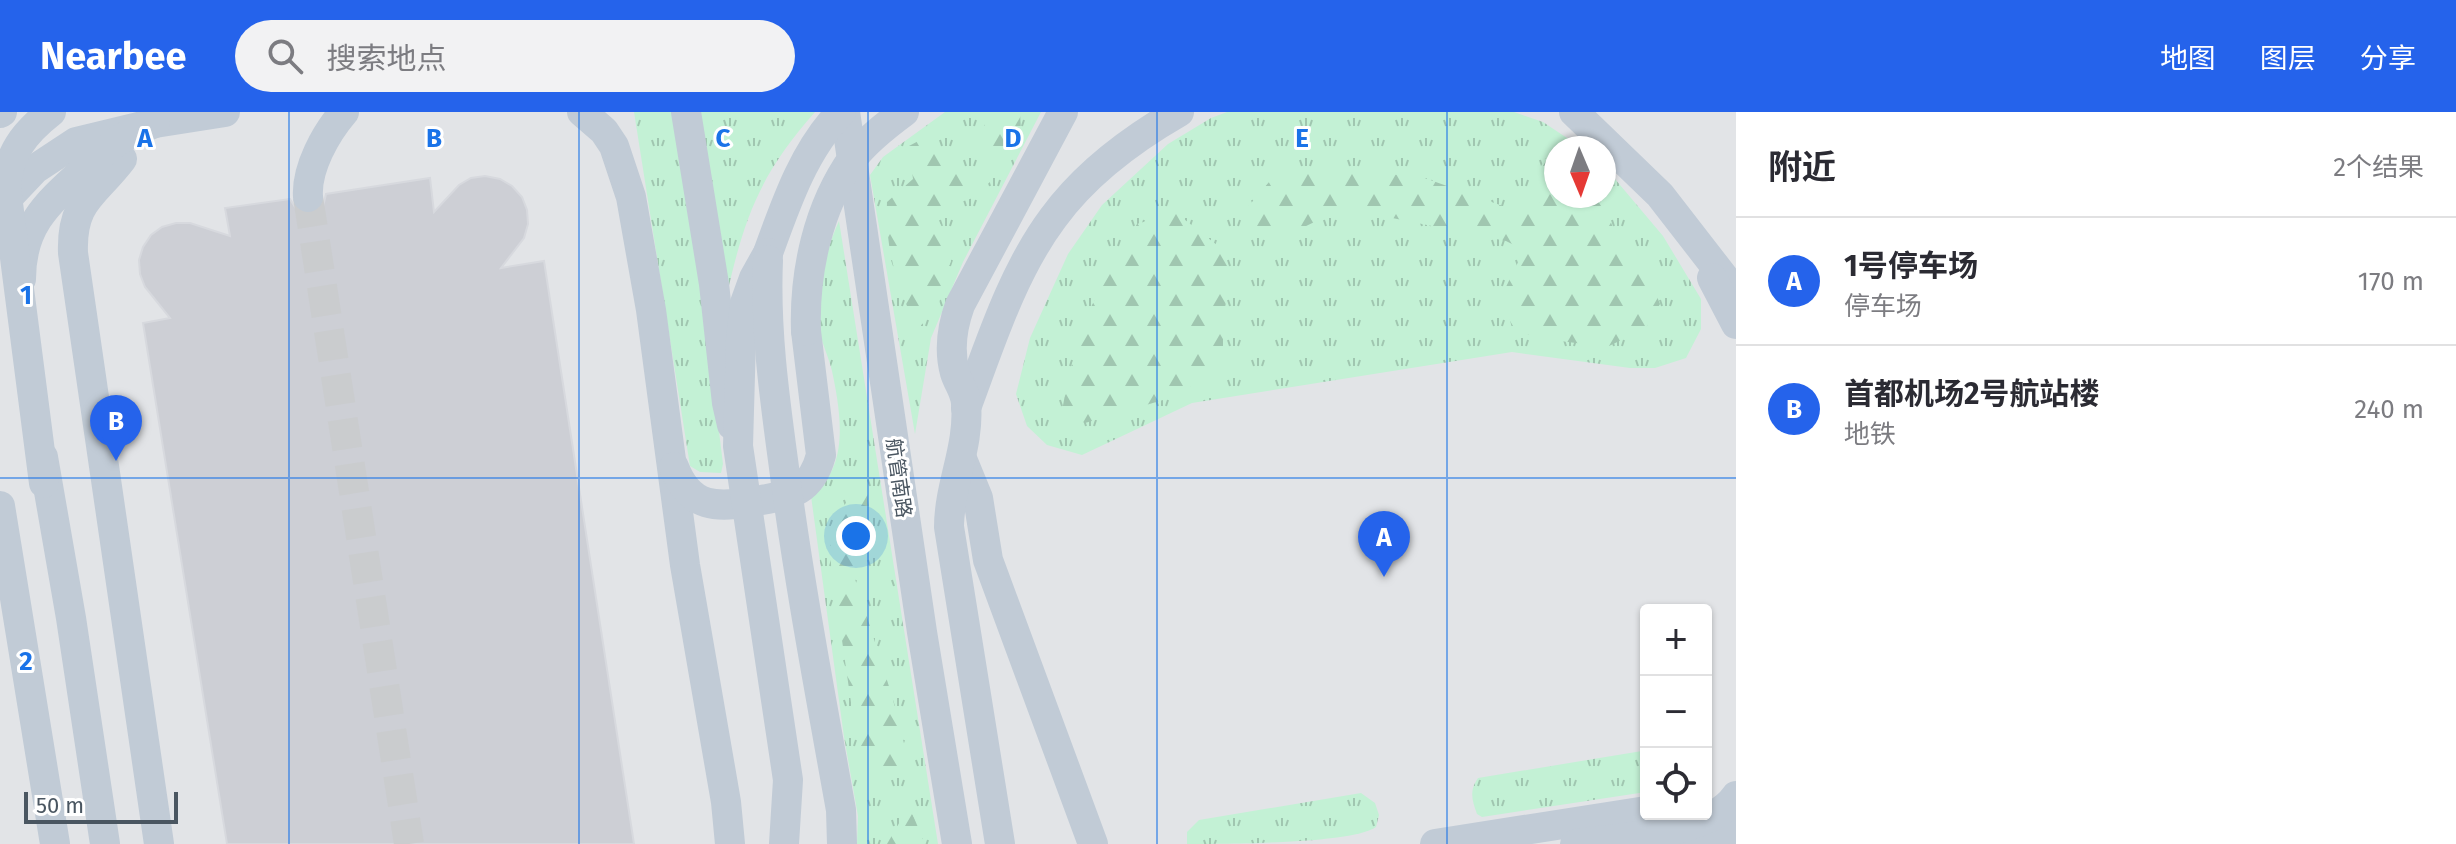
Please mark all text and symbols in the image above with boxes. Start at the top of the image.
search box [235,20,795,92]
text: Nearbee [40,33,187,79]
icon: search [263,34,307,78]
text: 搜索地点 [327,41,447,77]
text: 地图 [2160,42,2216,75]
text: 图层 [2260,42,2316,75]
text: 分享 [2360,42,2416,75]
text: A [136,123,153,154]
text: B [426,123,442,154]
text: C [716,123,731,154]
text: D [1005,123,1022,154]
text: E [1295,123,1309,154]
north arrow [1544,136,1616,208]
text: 附近 [1768,147,1836,188]
text: 2个结果 [2333,152,2424,183]
text: 1号停车场 [1844,248,1978,284]
text: A [1786,266,1802,297]
text: 170 m [2358,266,2424,297]
text: 1 [20,280,32,311]
text: 停车场 [1844,291,1922,322]
text: 首都机场2号航站楼 [1844,376,2100,412]
text: B [1786,394,1802,425]
text: 240 m [2354,394,2424,425]
pin: B [90,395,142,461]
text: 地铁 [1844,419,1896,450]
street label: 航管南路 [882,437,916,519]
pin: A [1358,511,1410,577]
your location [836,516,876,556]
map controls [1640,604,1712,820]
button: + [1640,604,1712,676]
text: 2 [19,646,33,677]
button: − [1640,676,1712,748]
button: locate [1640,748,1712,820]
scale bar [24,788,178,824]
text: 50 m [36,792,84,819]

